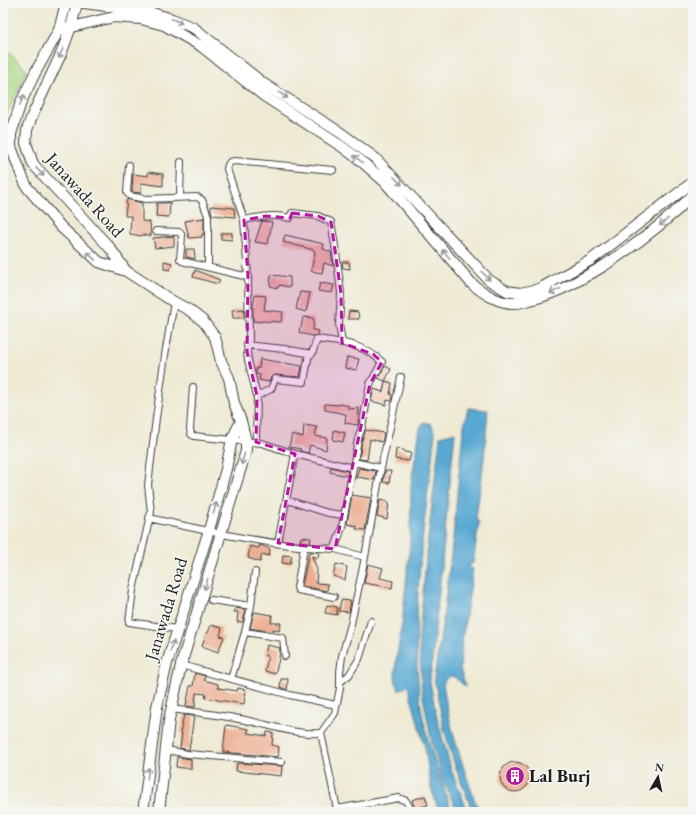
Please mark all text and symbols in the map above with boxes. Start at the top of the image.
one-way arrow [170,17,182,25]
one-way arrow [56,47,64,59]
one-way arrow [277,91,288,100]
one-way arrow [19,95,26,107]
street label: Janawada Road [40,146,130,243]
one-way arrow [353,155,364,163]
one-way arrow [36,167,45,178]
one-way arrow [393,176,403,186]
one-way arrow [659,217,670,226]
one-way arrow [442,249,451,259]
one-way arrow [86,251,97,260]
one-way arrow [481,271,491,281]
one-way arrow [550,288,562,296]
one-way arrow [239,453,246,466]
one-way arrow [212,502,219,515]
street label: Janawada Road [138,554,192,665]
one-way arrow [202,577,209,590]
one-way arrow [169,639,176,652]
north arrow [638,757,678,797]
text: N [654,760,665,775]
place label: Lal Burj [529,764,590,787]
building icon: Lal Burj [504,765,526,787]
one-way arrow [144,767,152,780]

